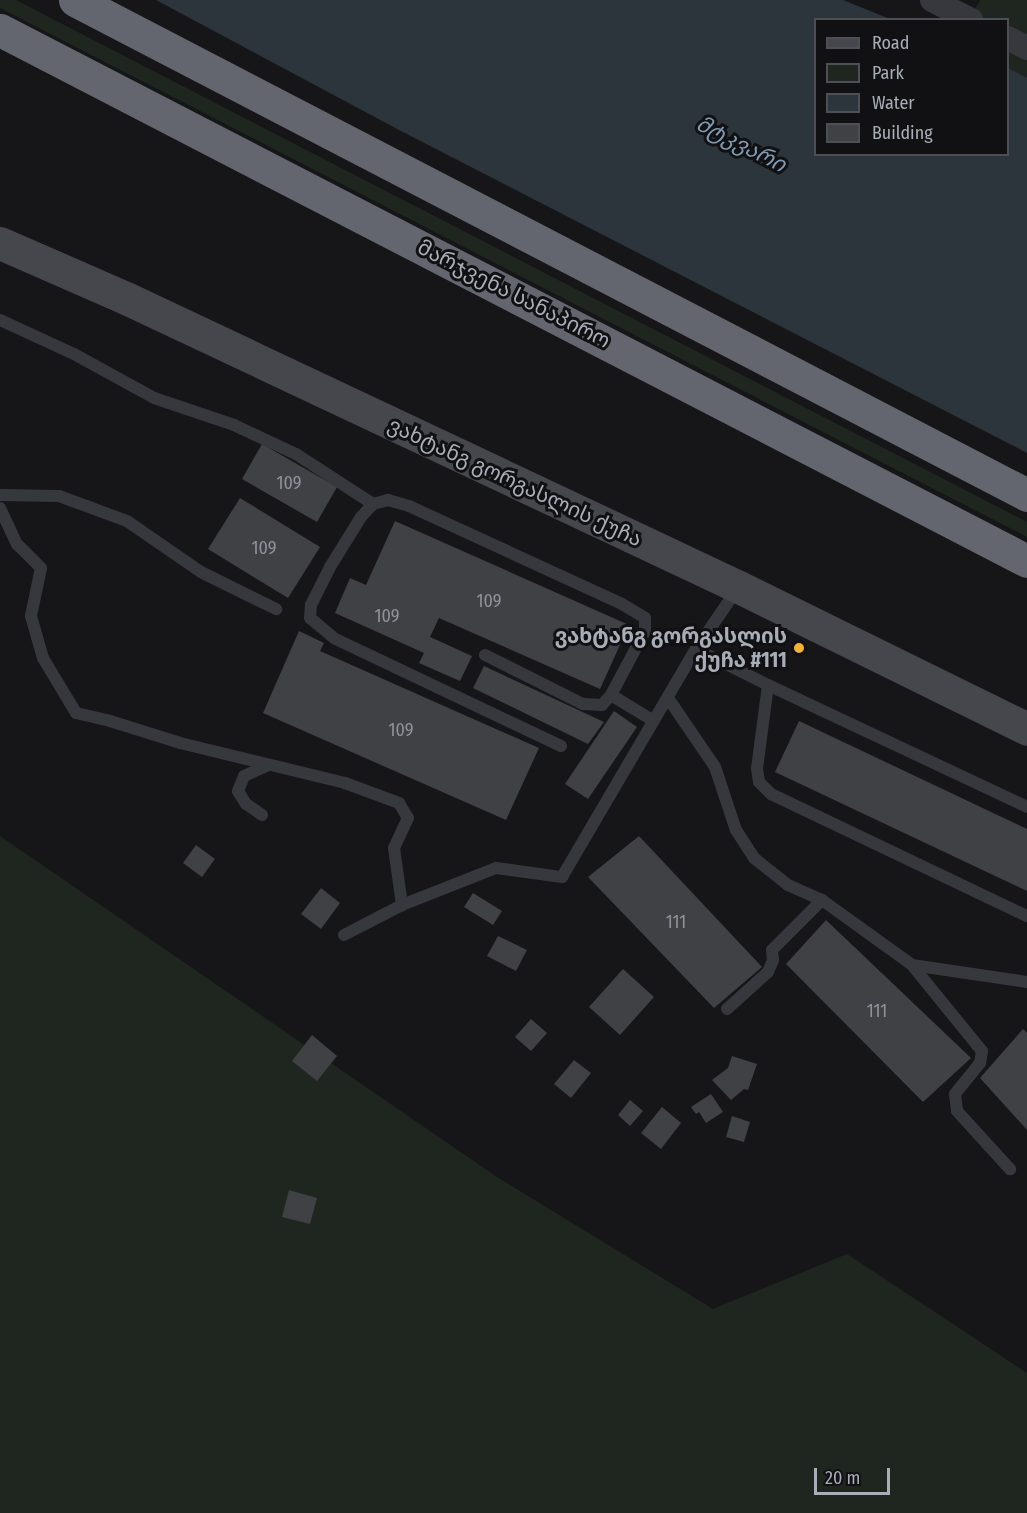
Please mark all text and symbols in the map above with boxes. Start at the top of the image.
legend [814,18,1009,156]
text: Road [872,32,909,54]
text: Park [872,62,904,84]
text: Water [872,92,915,114]
water label: მტკვარი [692,110,790,178]
text: Building [872,122,933,144]
street label: მარჯვენა სანაპირო [413,234,615,354]
street label: ვახტანგ გორგასლის ქუჩა [384,412,646,552]
house number: 109 [276,472,302,494]
house number: 109 [251,537,277,559]
house number: 109 [476,590,502,612]
house number: 109 [374,605,400,627]
place label: ვახტანგ გორგასლის ქუჩა #111 [555,623,787,673]
marker: ვახტანგ გორგასლის ქუჩა #111 [792,641,806,655]
house number: 109 [388,719,414,741]
house number: 111 [666,911,686,933]
house number: 111 [867,1000,887,1022]
scale bar [817,1456,894,1494]
text: 20 m [825,1467,860,1489]

